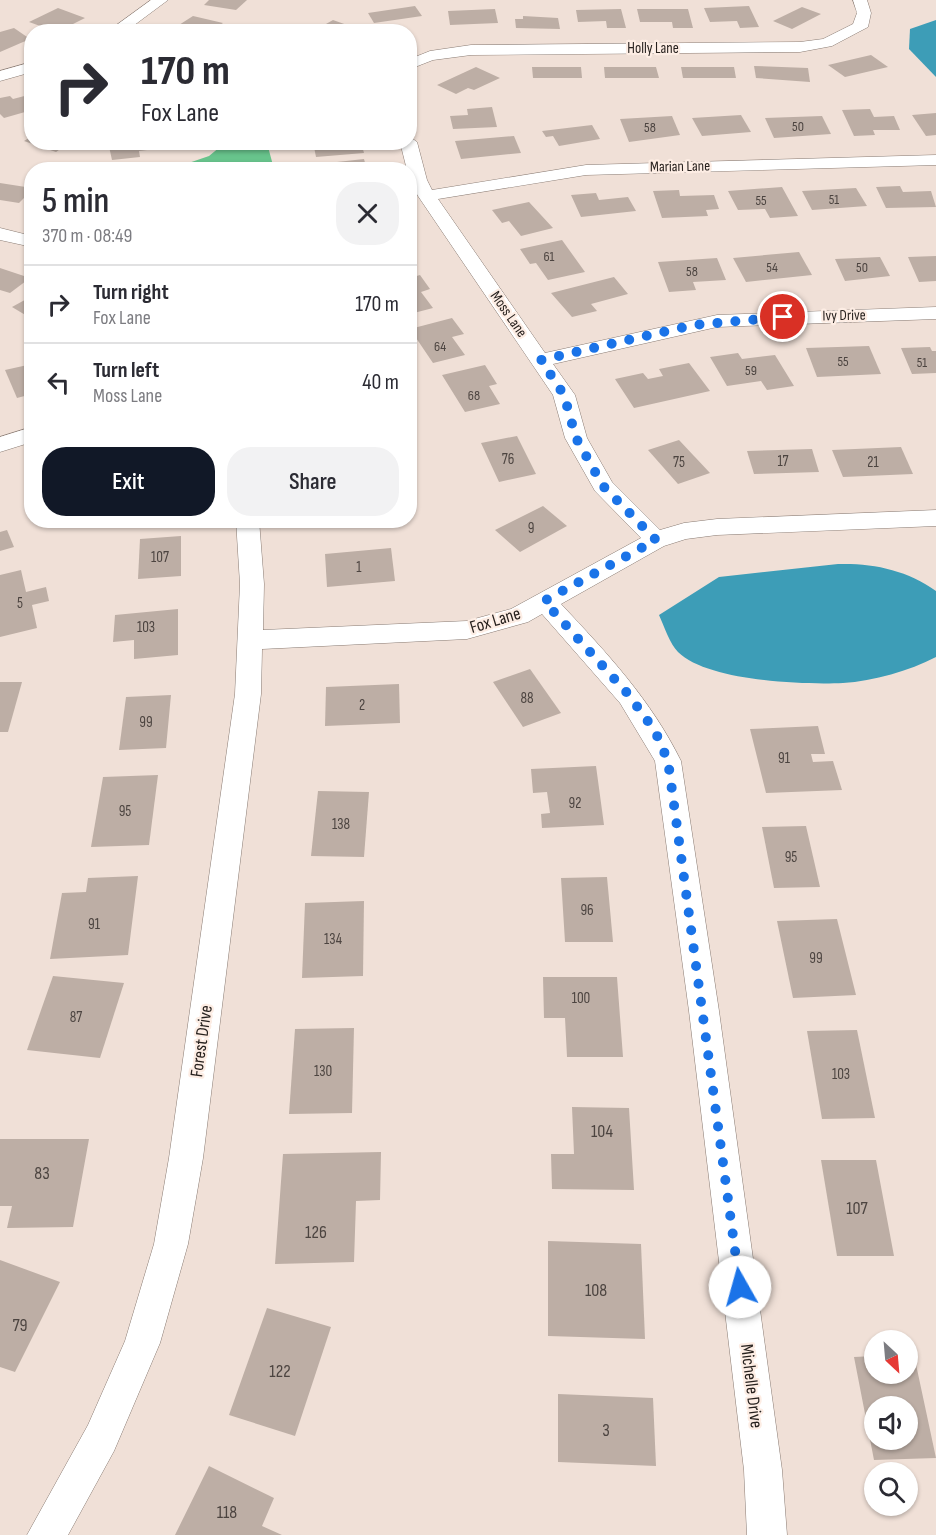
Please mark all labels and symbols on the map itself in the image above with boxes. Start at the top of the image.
street label: Holly Lane [627,39,679,58]
house number: 50 [792,118,804,135]
house number: 58 [644,119,656,136]
street label: Marian Lane [650,156,710,177]
house number: 51 [829,191,839,208]
house number: 55 [755,192,767,209]
house number: 61 [543,248,555,265]
house number: 54 [766,259,778,276]
house number: 50 [856,259,868,276]
house number: 58 [686,263,698,280]
street label: Moss Lane [486,288,531,341]
pin [757,291,808,342]
street label: Ivy Drive [822,306,866,325]
house number: 64 [434,338,446,355]
house number: 55 [837,353,849,370]
house number: 51 [917,354,927,371]
house number: 59 [745,362,757,379]
house number: 68 [468,387,480,404]
house number: 76 [502,450,514,469]
house number: 17 [777,452,789,471]
house number: 75 [673,453,685,472]
house number: 21 [867,453,879,472]
house number: 9 [528,519,534,538]
house number: 107 [151,548,169,567]
house number: 1 [356,558,362,577]
house number: 5 [17,594,23,613]
street label: Fox Lane [467,603,523,638]
house number: 103 [137,618,155,637]
house number: 88 [520,689,534,708]
house number: 2 [359,696,365,715]
house number: 99 [139,713,153,732]
house number: 91 [778,749,791,768]
house number: 92 [569,794,581,813]
house number: 95 [119,802,131,821]
house number: 138 [332,815,350,834]
house number: 95 [785,848,797,867]
house number: 96 [580,901,594,920]
house number: 91 [88,915,101,934]
house number: 134 [324,930,342,949]
house number: 99 [809,949,823,968]
house number: 100 [572,989,590,1008]
street label: Forest Drive [186,1004,217,1078]
house number: 87 [70,1008,82,1027]
house number: 130 [314,1062,332,1081]
house number: 103 [832,1065,850,1084]
house number: 104 [591,1121,613,1142]
house number: 83 [34,1163,50,1184]
house number: 107 [846,1198,869,1219]
house number: 126 [305,1222,327,1243]
position arrow [708,1255,772,1319]
house number: 108 [585,1280,607,1301]
house number: 79 [12,1315,28,1336]
north arrow [864,1330,918,1384]
street label: Michelle Drive [736,1343,767,1429]
house number: 122 [269,1361,291,1382]
house number: 3 [602,1420,610,1441]
house number: 118 [217,1502,237,1523]

